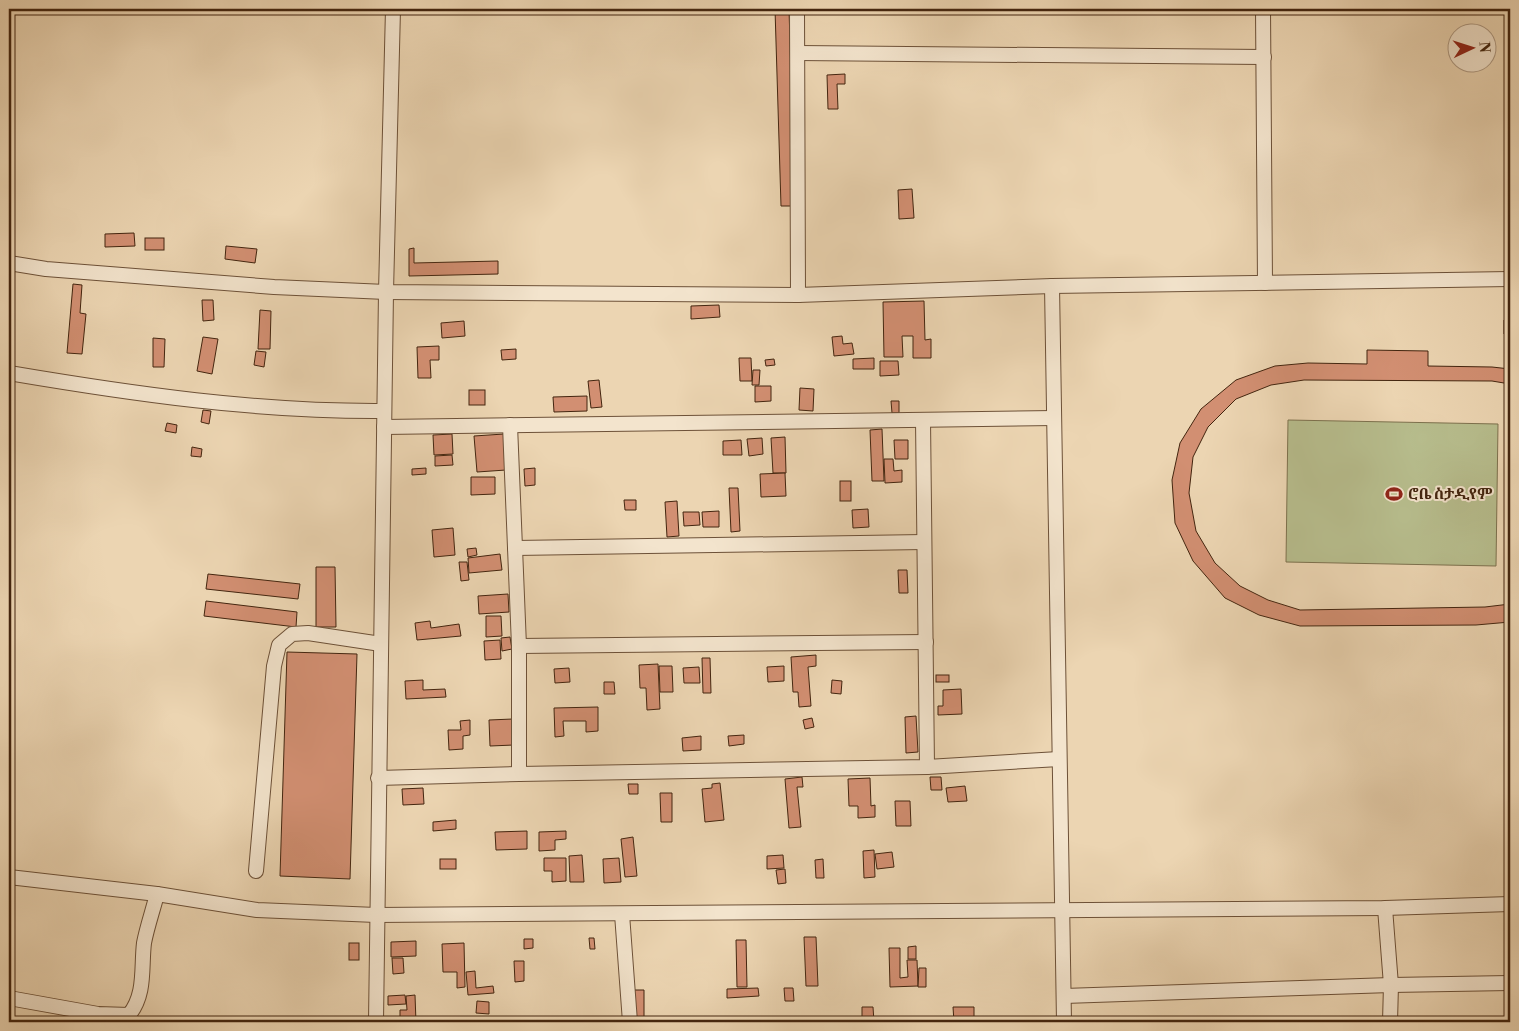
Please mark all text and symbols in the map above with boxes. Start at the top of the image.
north arrow [1446,22,1496,72]
text: N [1475,41,1493,53]
sports icon: ሮቤ ስታዲየም [1384,484,1404,504]
place label: ሮቤ ስታዲየም [1408,485,1493,504]

